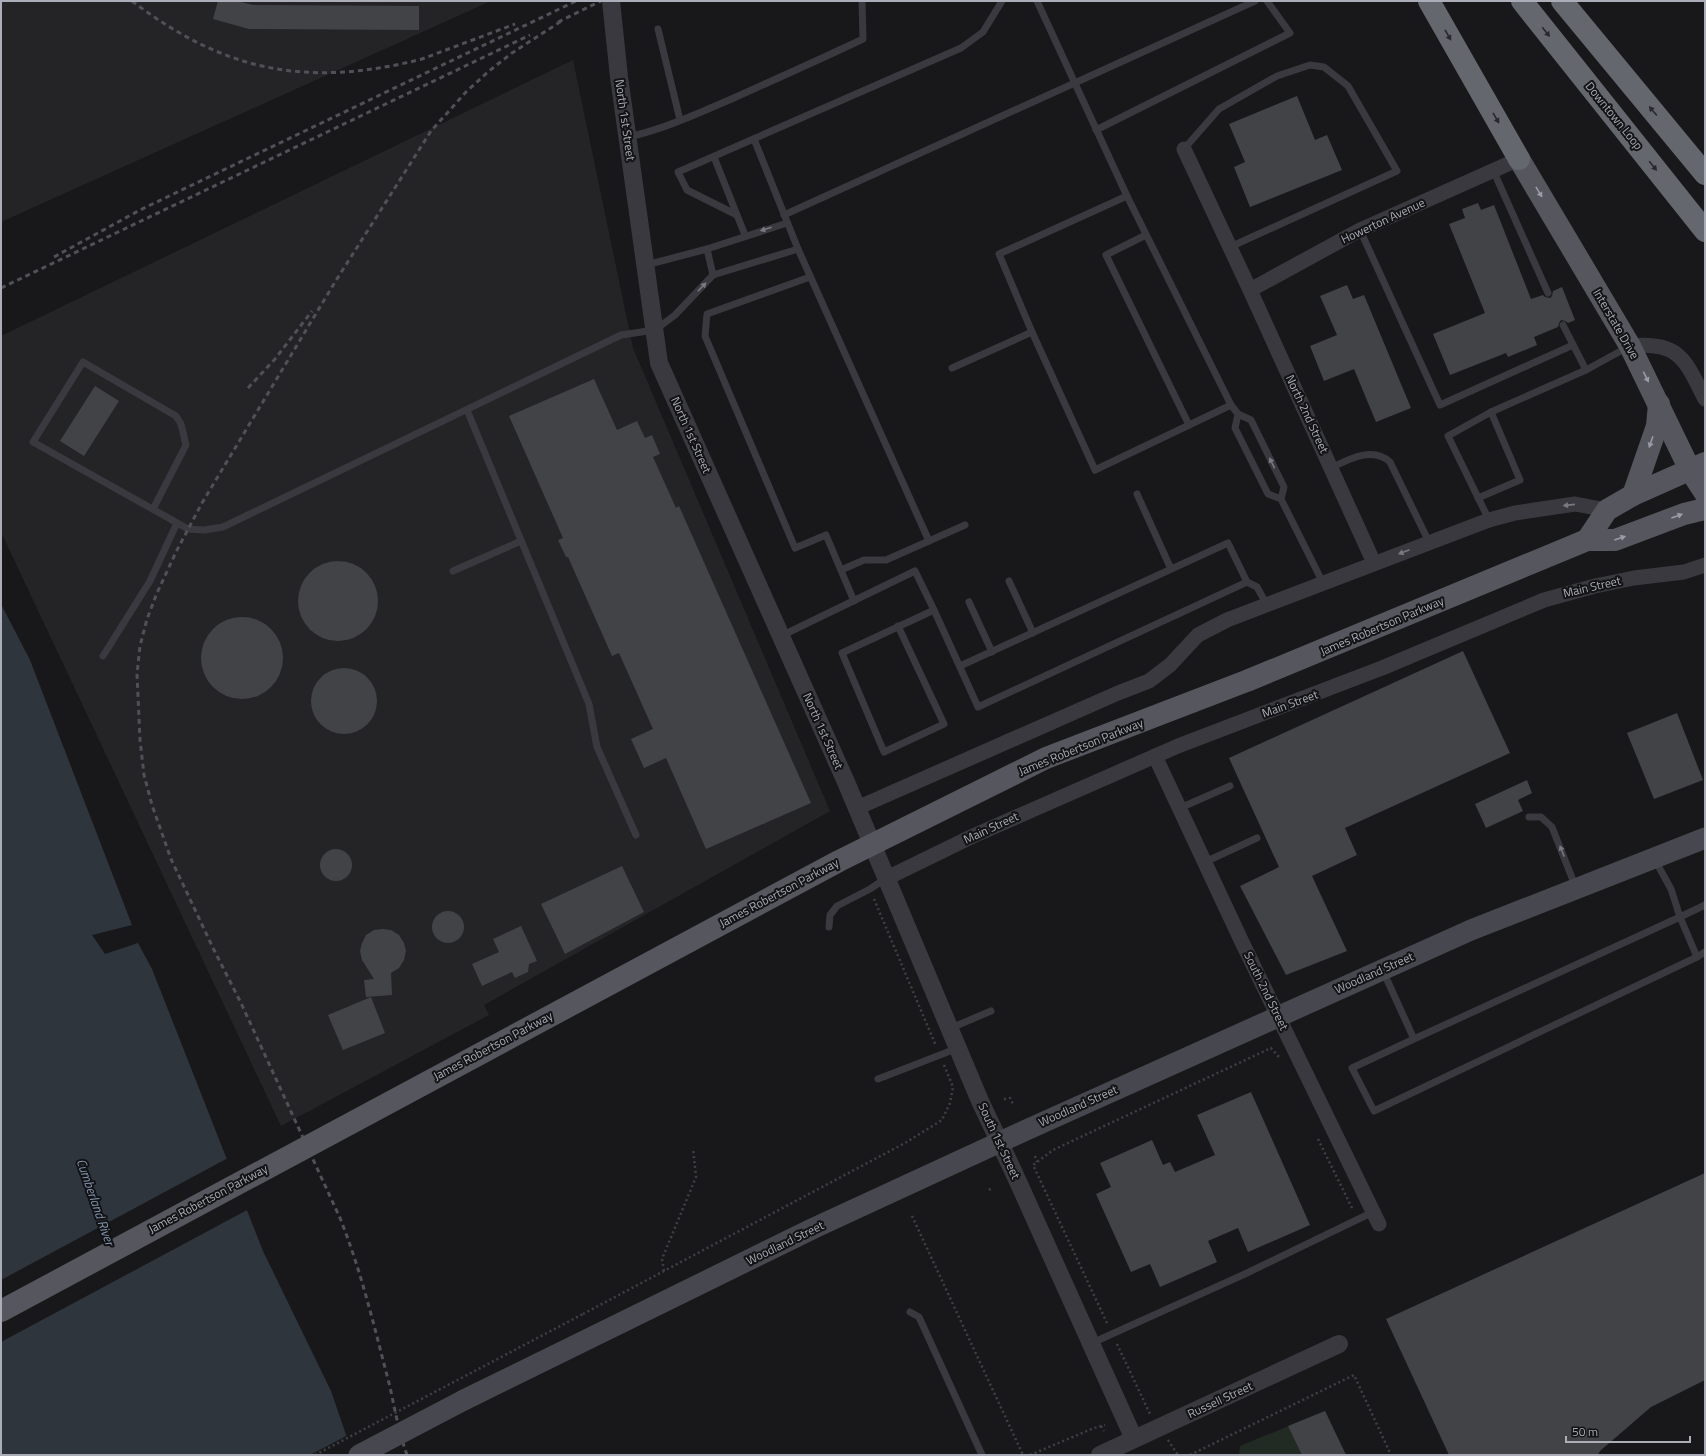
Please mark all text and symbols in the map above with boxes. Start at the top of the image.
one-way arrow [1542,26,1551,37]
one-way arrow [1445,29,1452,41]
street label: Downtown Loop [1581,77,1648,154]
street label: North 1st Street [610,78,641,163]
one-way arrow [1649,106,1658,117]
one-way arrow [1492,112,1499,124]
one-way arrow [1649,161,1658,172]
one-way arrow [1535,186,1542,198]
street label: Howerton Avenue [1338,193,1428,248]
one-way arrow [760,226,772,232]
one-way arrow [697,282,707,292]
street label: Interstate Drive [1589,285,1644,363]
street label: North 2nd Street [1281,371,1334,457]
one-way arrow [1643,372,1649,383]
street label: North 1st Street [666,394,717,477]
one-way arrow [1648,436,1654,448]
one-way arrow [1269,457,1275,469]
one-way arrow [1563,502,1575,508]
one-way arrow [1672,513,1684,519]
one-way arrow [1614,535,1626,541]
one-way arrow [1398,549,1410,555]
street label: Main Street [1561,570,1623,602]
street label: James Robertson Parkway [1317,591,1447,660]
street label: Main Street [1259,684,1321,723]
street label: North 1st Street [798,690,849,773]
street label: James Robertson Parkway [1016,713,1146,780]
street label: Main Street [960,806,1022,849]
one-way arrow [1558,845,1564,857]
street label: James Robertson Parkway [716,853,842,932]
street label: Woodland Street [1331,946,1417,998]
street label: South 2nd Street [1239,948,1294,1034]
street label: James Robertson Parkway [430,1006,556,1085]
street label: Woodland Street [1035,1079,1121,1131]
street label: South 1st Street [973,1099,1026,1183]
water label: Cumberland River [72,1156,121,1250]
street label: James Robertson Parkway [145,1159,271,1238]
street label: Woodland Street [743,1215,828,1270]
street label: Russell Street [1184,1376,1256,1423]
scale bar [1566,1418,1690,1444]
text: 50 m [1572,1422,1598,1441]

